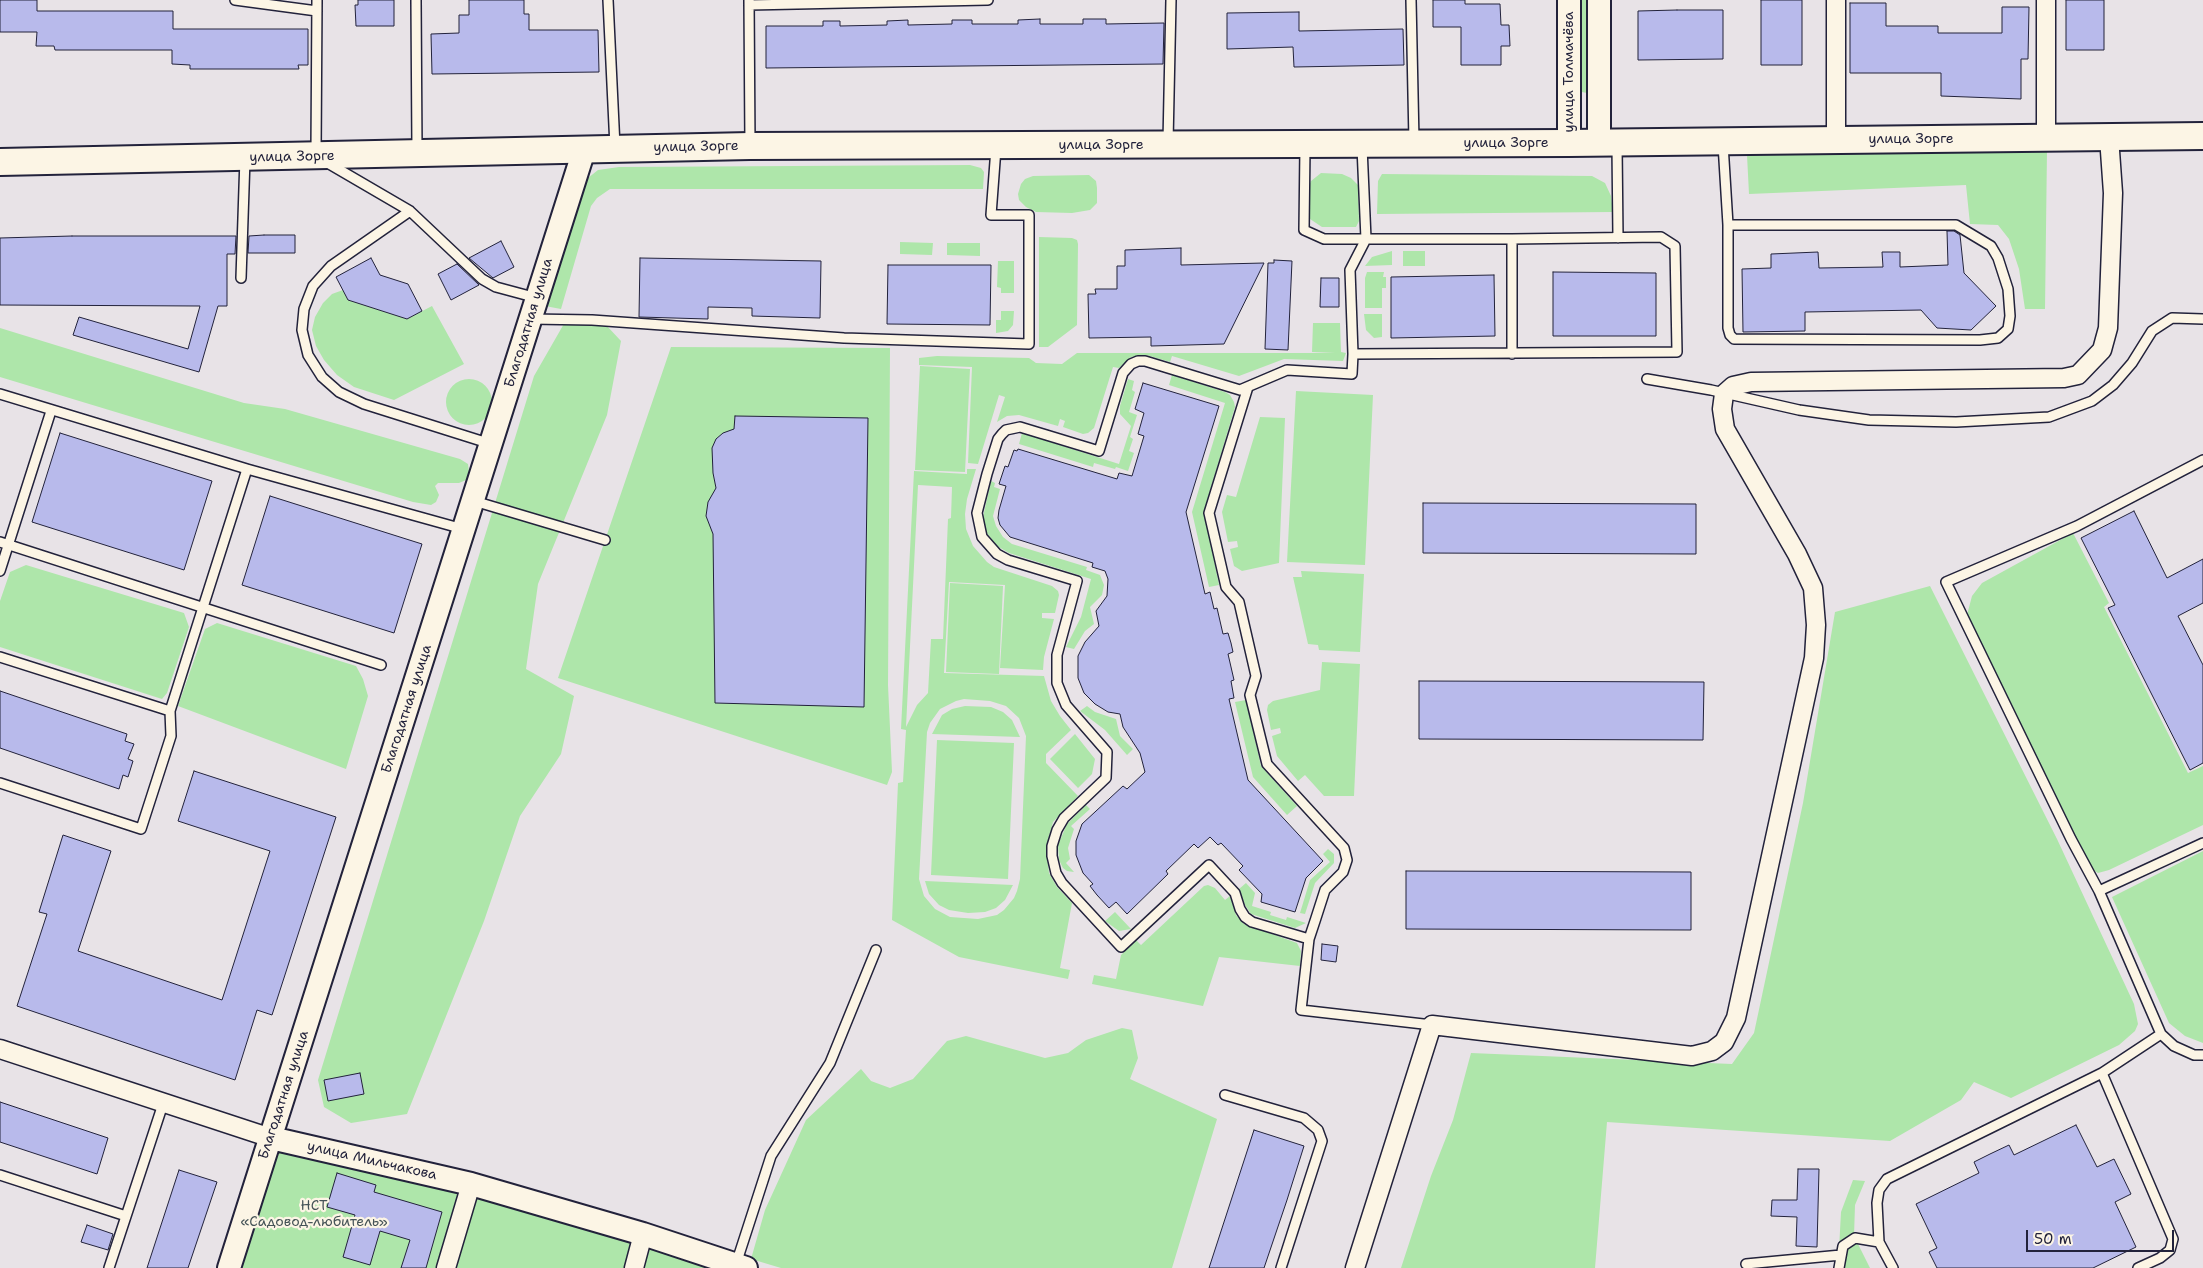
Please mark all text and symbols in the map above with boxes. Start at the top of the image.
street label: улица Толмачёва [1561,12,1577,132]
street label: улица Зорге [1868,131,1954,147]
street label: улица Зорге [1463,135,1549,151]
street label: улица Зорге [1058,137,1144,153]
street label: улица Зорге [653,138,739,156]
street label: улица Зорге [249,148,335,166]
street label: Благодатная улица [501,256,557,390]
street label: Благодатная улица [378,642,436,776]
street label: Благодатная улица [255,1028,313,1162]
street label: улица Мильчакова [306,1138,438,1184]
park label: НСТ «Садовод-любитель» [240,1198,388,1230]
scale bar [2028,1220,2176,1252]
text: 50 m [2034,1229,2072,1249]

